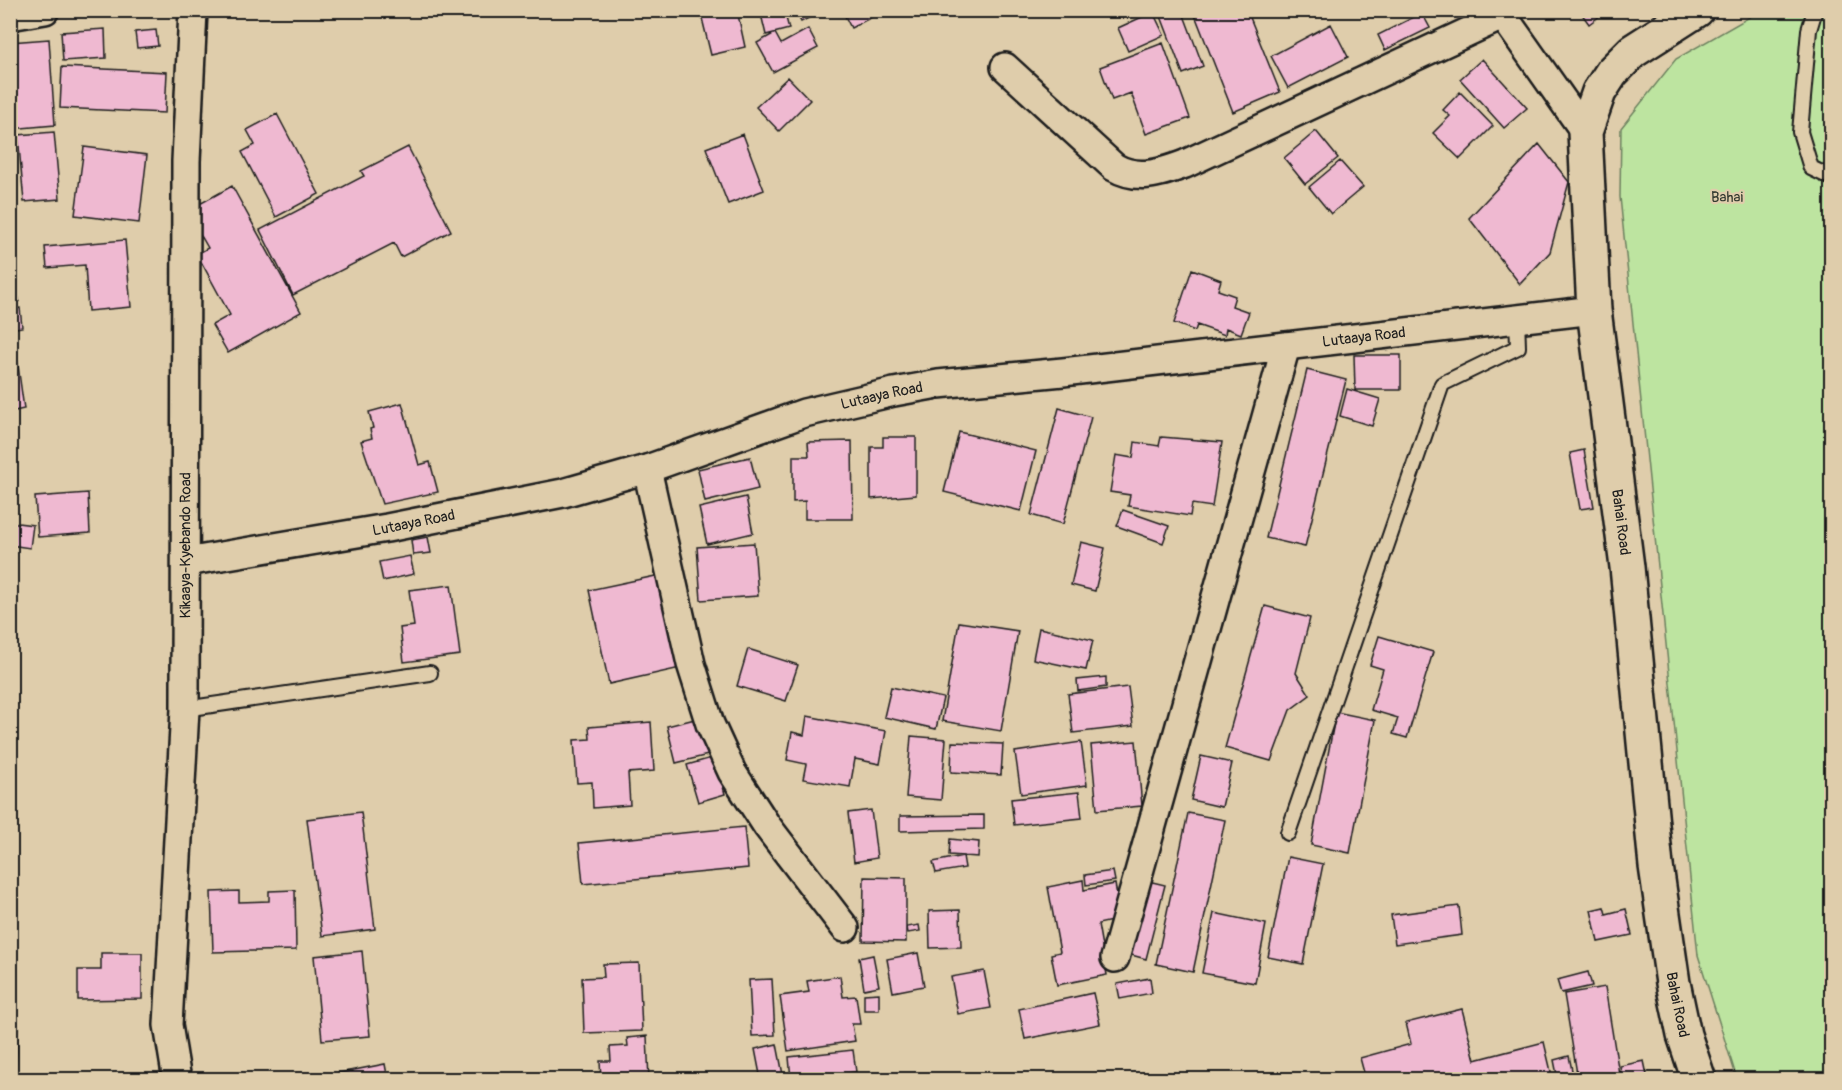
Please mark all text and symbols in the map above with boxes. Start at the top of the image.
park label: Bahai [1711,188,1743,207]
street label: Lutaaya Road [1321,323,1407,351]
street label: Lutaaya Road [839,377,924,414]
street label: Kikaaya-Kyebando Road [176,472,195,618]
street label: Bahai Road [1608,488,1635,556]
street label: Lutaaya Road [371,505,457,540]
street label: Bahai Road [1662,971,1694,1039]

